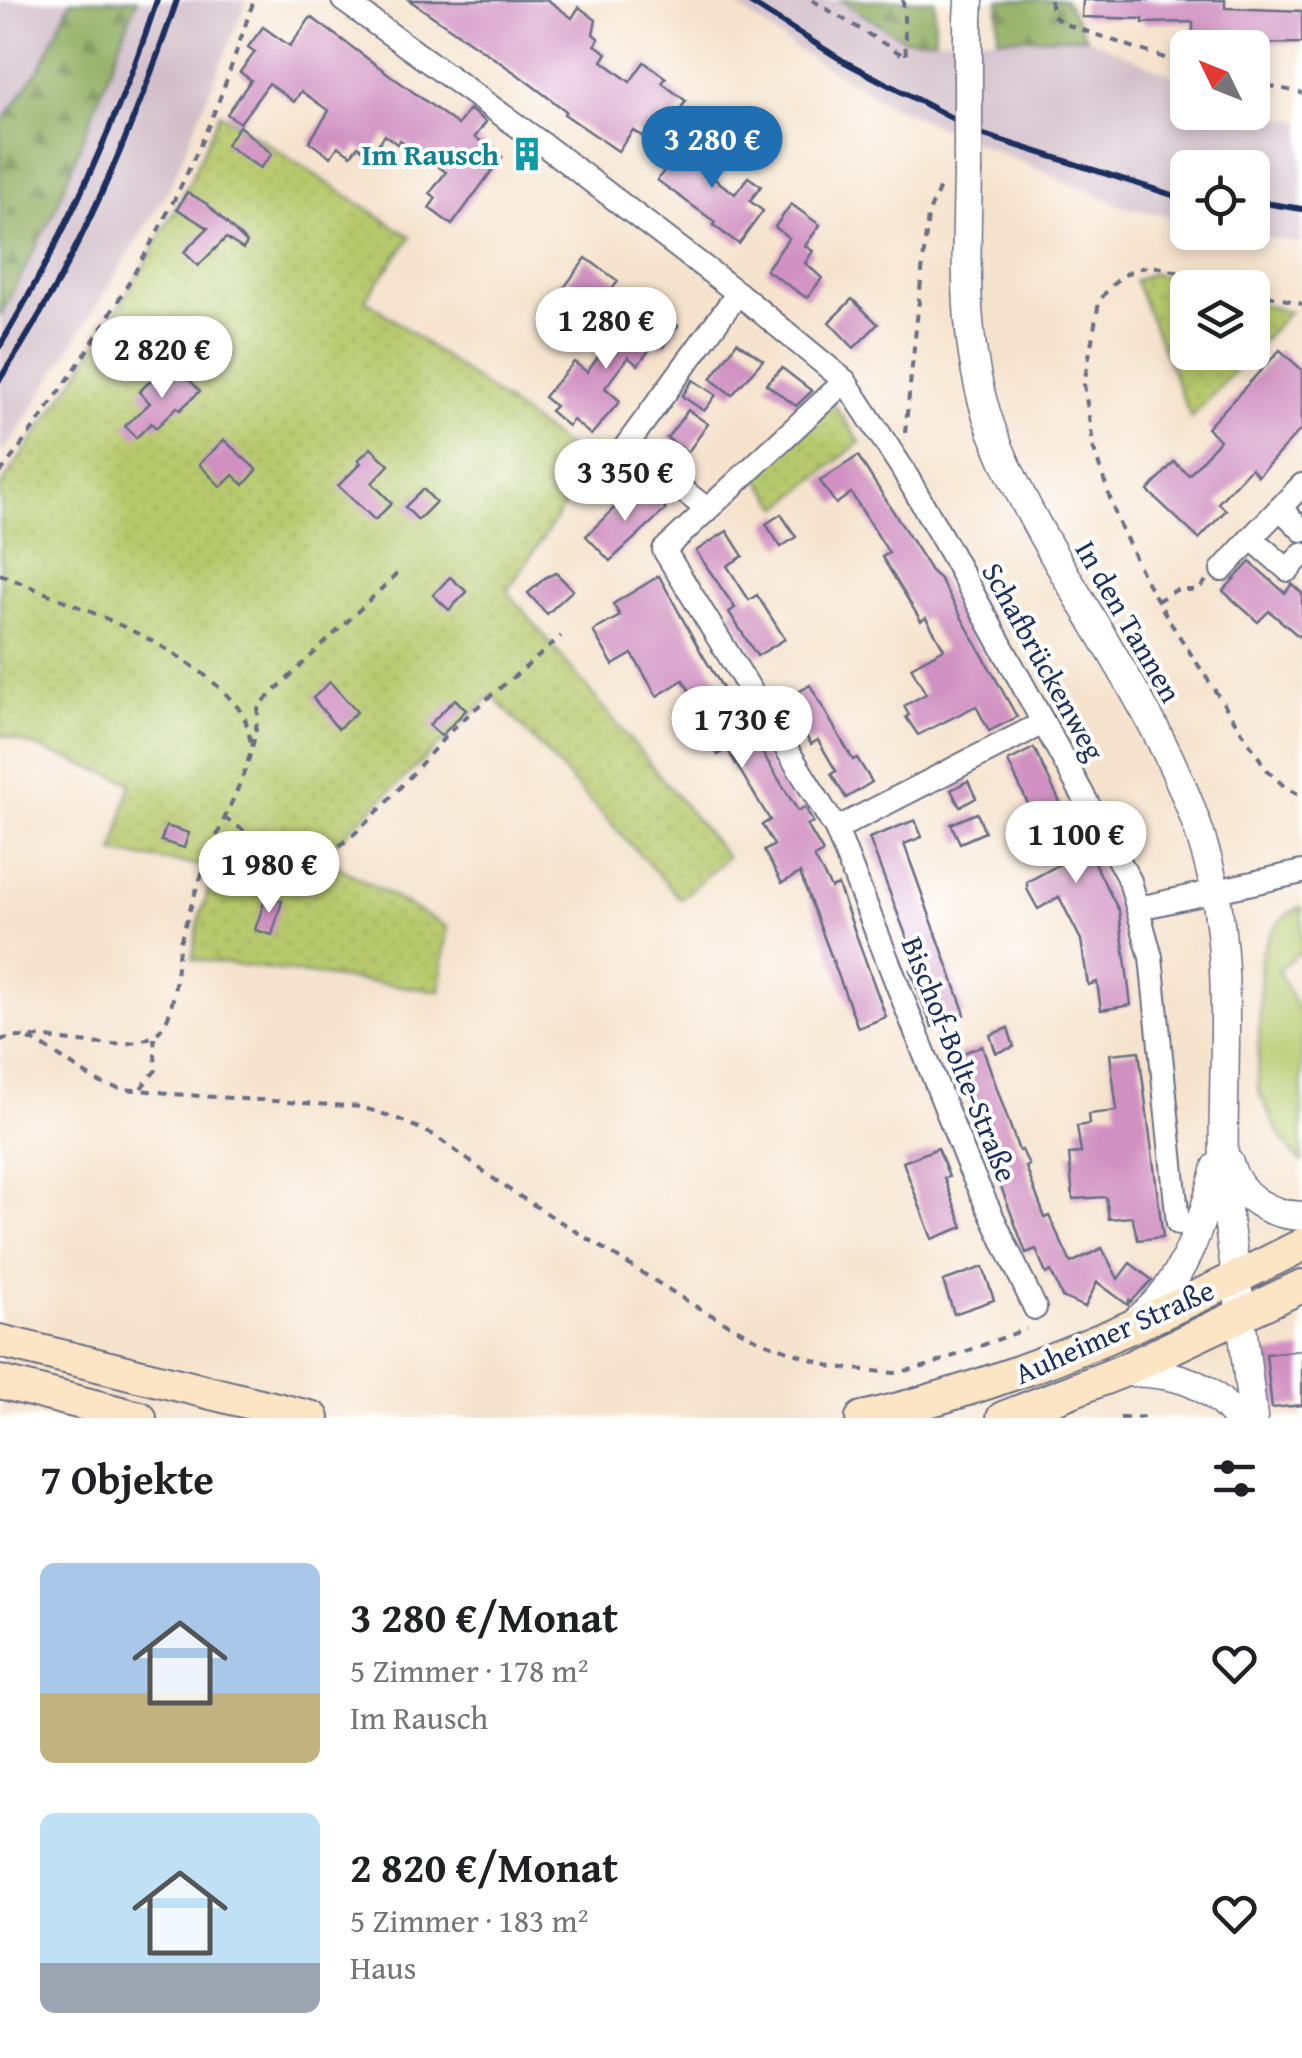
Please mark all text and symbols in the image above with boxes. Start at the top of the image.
north arrow [1170,30,1270,130]
map controls [1170,30,1270,370]
pin: 3 280 € [620,106,804,191]
text: 3 280 € [664,115,760,162]
place label: Im Rausch [361,132,499,176]
building icon: Im Rausch [508,135,546,173]
button: locate [1170,150,1270,250]
button: layers [1170,270,1270,370]
pin: 1 280 € [514,287,698,372]
text: 1 280 € [558,296,654,343]
pin: 2 820 € [70,316,254,401]
text: 2 820 € [114,325,210,372]
pin: 3 350 € [533,439,717,524]
text: 3 350 € [577,448,673,495]
street label: In den Tannen [1065,532,1193,710]
street label: Schafbrückenweg [971,554,1117,768]
pin: 1 730 € [650,686,834,771]
text: 1 730 € [694,695,790,742]
pin: 1 100 € [984,801,1168,886]
text: 1 100 € [1028,810,1124,857]
pin: 1 980 € [177,831,361,916]
text: 1 980 € [221,840,317,887]
street label: Bischof-Bolte-Straße [891,930,1029,1188]
street label: Auheimer Straße [1007,1267,1221,1395]
text: 7 Objekte [40,1448,214,1509]
icon: filters [1207,1451,1262,1506]
text: 3 280 €/Monat [350,1586,618,1647]
icon: home [120,1603,240,1723]
icon: heart [1207,1636,1262,1691]
text: 5 Zimmer · 178 m² [350,1647,588,1694]
text: Im Rausch [350,1694,488,1741]
text: 2 820 €/Monat [350,1836,618,1897]
icon: home [120,1853,240,1973]
icon: heart [1207,1886,1262,1941]
text: 5 Zimmer · 183 m² [350,1897,588,1944]
text: Haus [350,1944,416,1991]

